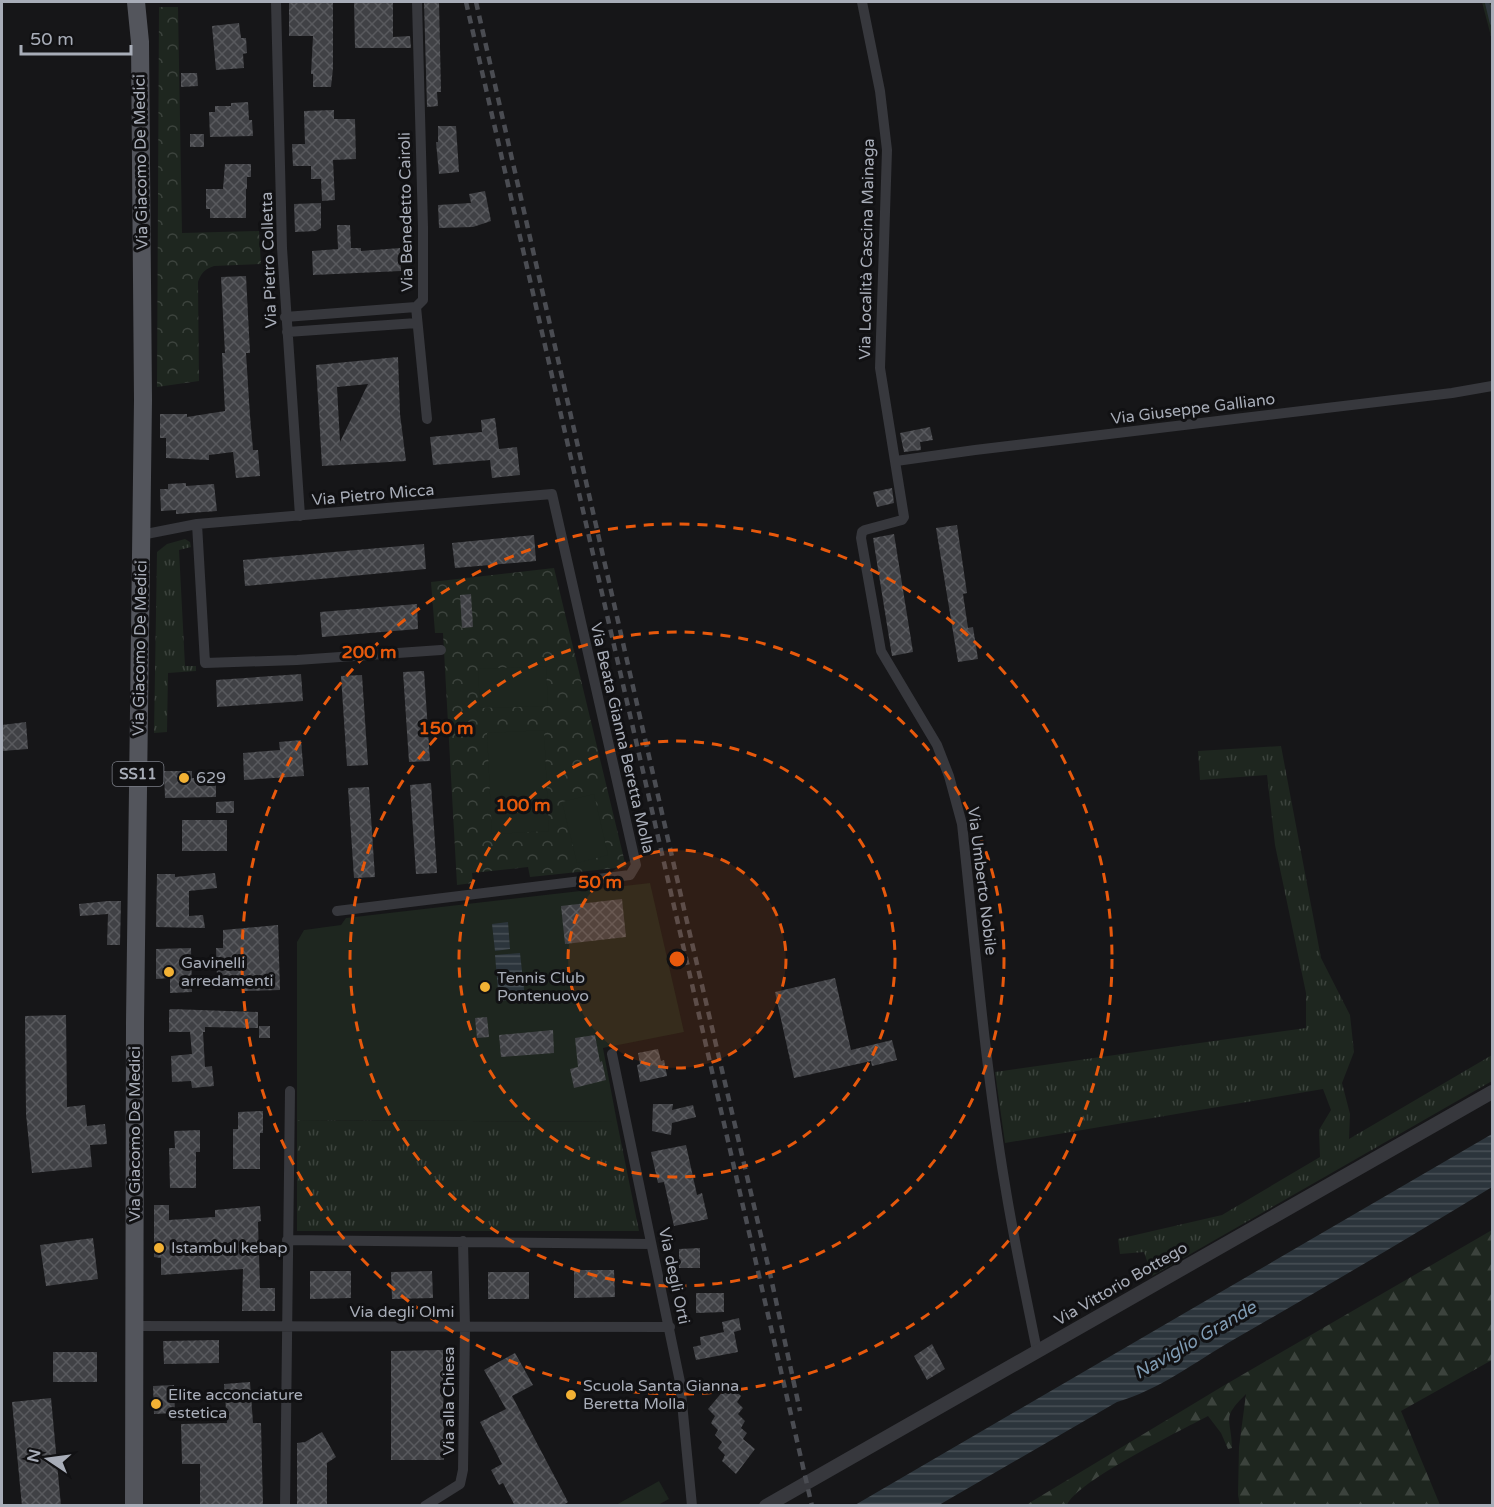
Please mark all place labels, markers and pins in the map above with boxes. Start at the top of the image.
place label: 629 [196,768,226,788]
marker: 629 [177,771,191,785]
centre of rings [667,949,687,969]
place label: Gavinelli arredamenti [181,953,274,991]
marker: Gavinelli arredamenti [162,965,176,979]
place label: Tennis Club Pontenuovo [497,968,589,1006]
marker: Tennis Club Pontenuovo [478,980,492,994]
place label: Istambul kebap [171,1238,288,1258]
marker: Istambul kebap [152,1241,166,1255]
place label: Scuola Santa Gianna Beretta Molla [583,1376,739,1414]
place label: Elite acconciature estetica [168,1385,303,1423]
marker: Scuola Santa Gianna Beretta Molla [564,1388,578,1402]
marker: Elite acconciature estetica [149,1397,163,1411]

